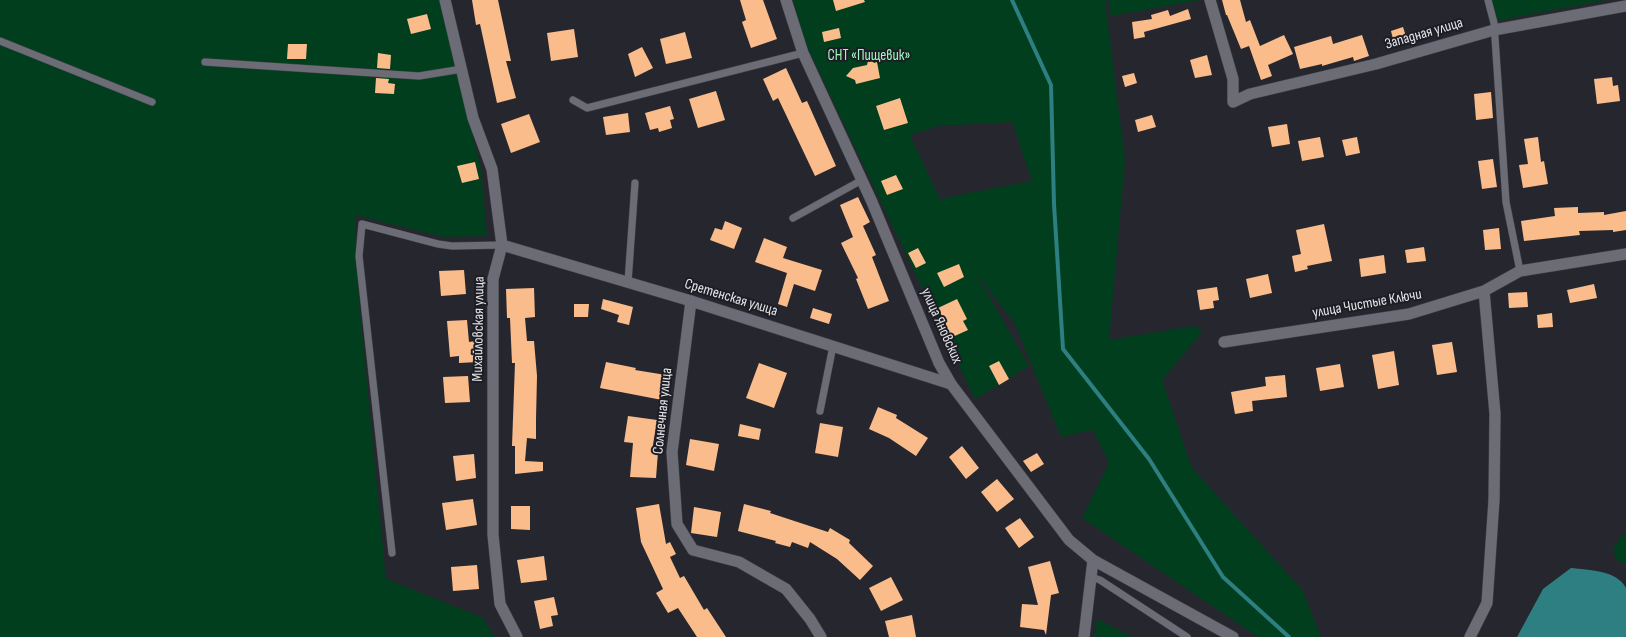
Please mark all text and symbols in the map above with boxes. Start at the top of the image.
street label: Западная улица [1383,14,1465,54]
park label: СНТ «Пищевик» [828,47,910,65]
street label: Сретенская улица [682,275,780,321]
street label: Михайловская улица [469,276,489,382]
street label: улица Яновских [916,285,966,367]
street label: улица Чистые Ключи [1311,286,1423,322]
street label: Солнечная улица [650,367,676,455]

